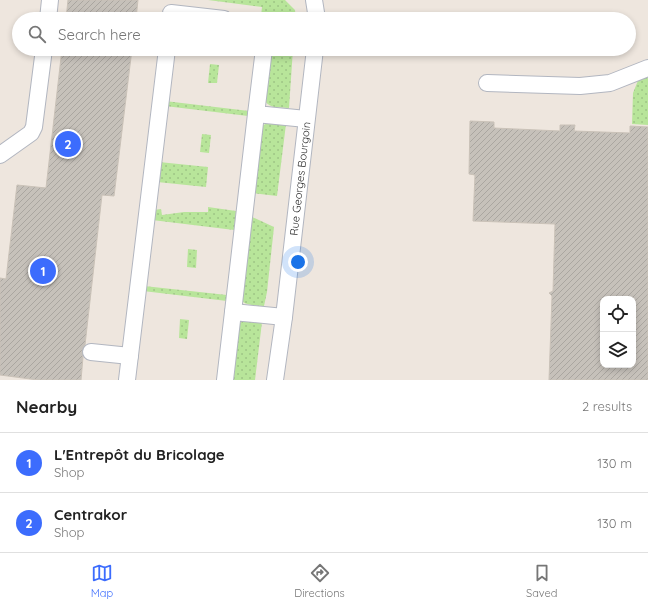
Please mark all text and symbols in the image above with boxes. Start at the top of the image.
search box [12,12,636,56]
icon: search [26,23,48,45]
text: Search here [58,25,141,44]
street label: Rue Georges Bourgoin [286,121,314,236]
pin: 2 [55,129,81,159]
your location [288,252,308,272]
pin: 1 [30,256,56,286]
map controls [600,296,636,368]
button: locate [600,296,636,332]
button: layers [600,332,636,368]
text: Nearby [16,396,77,417]
text: 2 results [582,398,632,414]
text: L'Entrepôt du Bricolage [54,445,225,464]
text: 1 [26,455,32,471]
text: 130 m [597,455,632,471]
text: Shop [54,464,84,480]
text: Centrakor [54,505,127,524]
text: 2 [25,515,33,531]
text: 130 m [597,515,632,531]
text: Shop [54,524,84,540]
tab: Map [91,562,113,600]
tab: Directions [294,562,345,600]
tab: Saved [526,562,557,600]

